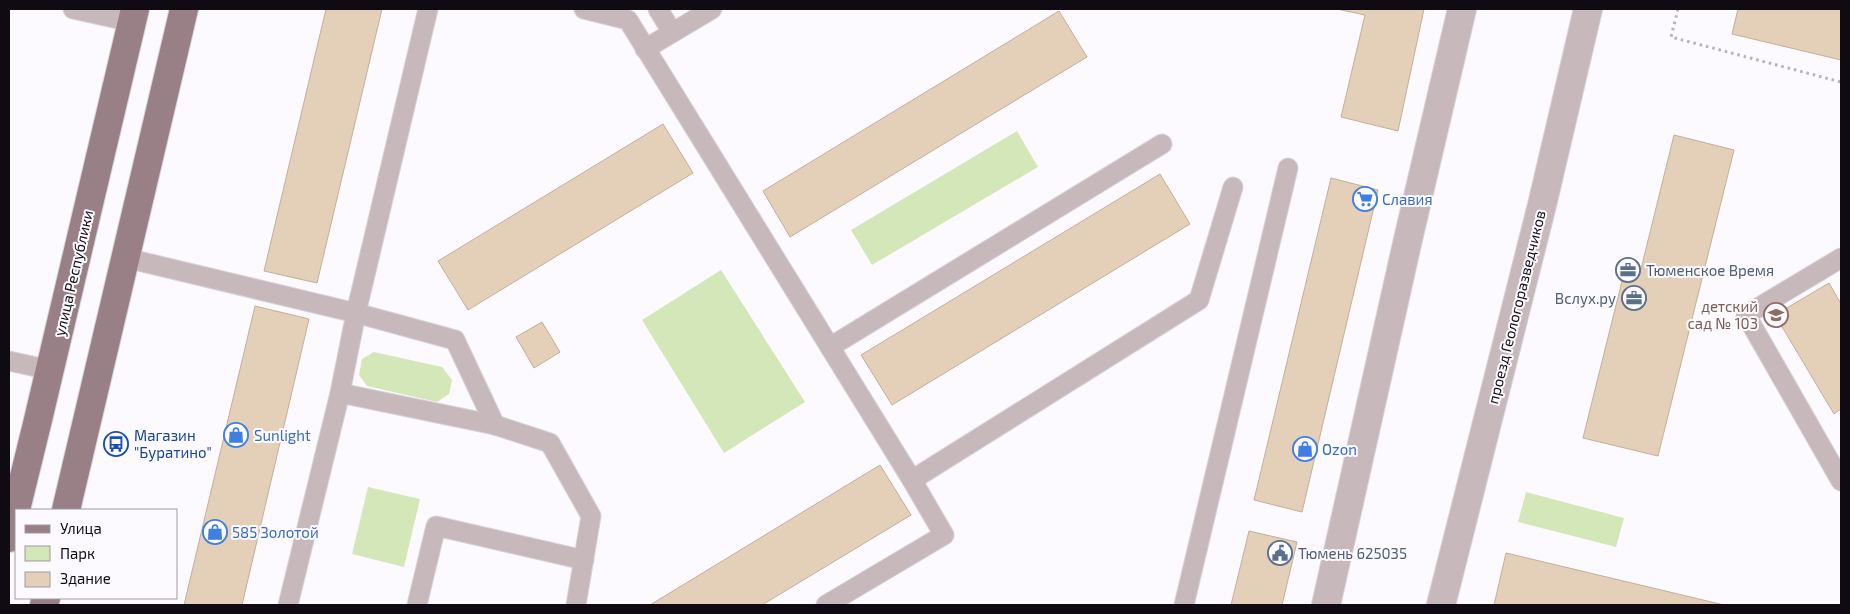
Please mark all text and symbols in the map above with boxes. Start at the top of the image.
supermarket icon: Славия [1352,186,1378,212]
place label: Славия [1382,190,1433,208]
street label: улица Республики [50,208,97,338]
street label: проезд Геологоразведчиков [1483,208,1549,406]
office icon: Тюменское Время [1615,257,1641,283]
place label: Тюменское Время [1646,261,1774,279]
office icon: Вслух.ру [1621,285,1647,311]
place label: Вслух.ру [1555,289,1616,308]
place label: детский сад № 103 [1687,297,1758,332]
school or university icon: детский сад № 103 [1763,302,1789,328]
shop icon: Sunlight [223,422,249,448]
place label: Магазин "Буратино" [134,426,212,462]
place label: Sunlight [254,426,311,444]
bus stop icon: Магазин "Буратино" [103,431,129,457]
shop icon: Ozon [1292,436,1318,462]
place label: Ozon [1322,440,1357,458]
legend [15,509,178,599]
text: Улица [60,519,102,537]
shop icon: 585 Золотой [202,519,228,545]
place label: 585 Золотой [232,523,319,541]
public building icon: Тюмень 625035 [1267,540,1293,566]
text: Парк [60,544,95,562]
place label: Тюмень 625035 [1298,544,1407,562]
text: Здание [60,569,111,587]

